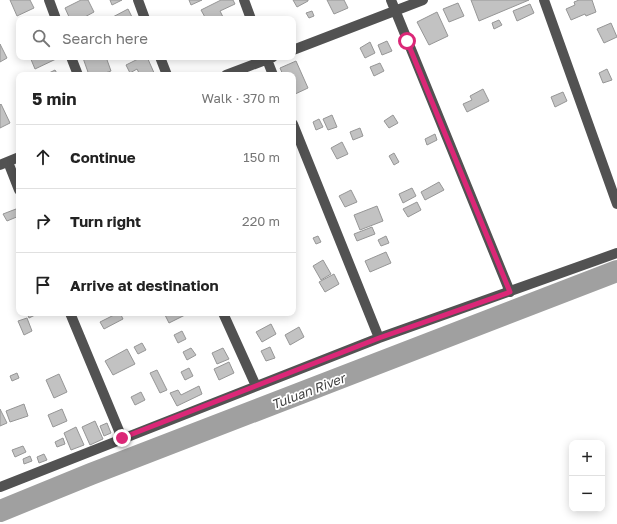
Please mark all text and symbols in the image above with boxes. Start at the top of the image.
search box [16,16,296,60]
icon: search [30,27,52,49]
text: Search here [62,29,148,47]
route start [398,32,416,50]
text: 5 min [32,88,76,109]
text: Walk · 370 m [201,90,280,106]
icon: ahead [32,146,54,168]
text: Continue [70,148,136,166]
text: 150 m [243,149,280,165]
icon: right [32,210,54,232]
text: Turn right [70,212,141,230]
text: 220 m [242,213,280,229]
icon: arrive [32,274,54,296]
text: Arrive at destination [70,276,219,294]
water label: Tuluan River [269,369,349,412]
route end [113,429,131,447]
map controls [569,440,605,512]
button: + [569,440,605,476]
button: − [569,476,605,512]

